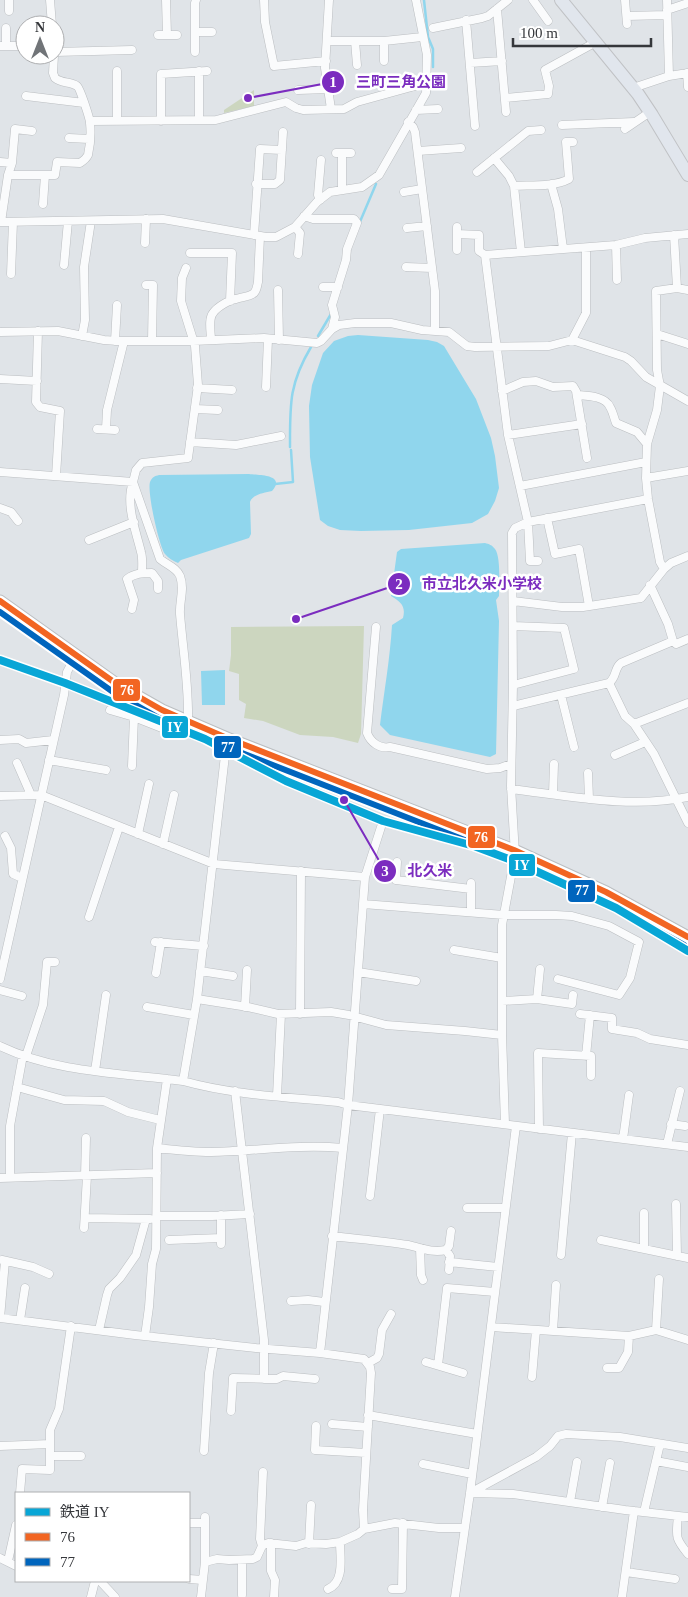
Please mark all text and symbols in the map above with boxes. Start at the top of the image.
north arrow [15,15,65,65]
scale bar [513,15,650,47]
text: N [35,20,45,35]
text: 100 m [520,25,558,41]
callout: 三町三角公園 [321,67,456,97]
text: 1 [329,74,337,90]
text: 三町三角公園 [356,74,446,90]
callout: 市立北久米小学校 [387,569,552,599]
text: 2 [395,576,403,592]
text: 市立北久米小学校 [422,576,542,592]
line badge: 76 [112,678,141,702]
text: 76 [120,683,134,698]
line badge: IY [161,715,189,739]
text: IY [167,720,183,735]
line badge: 77 [213,735,242,759]
text: 77 [221,740,235,755]
line badge: 76 [467,825,496,849]
text: 76 [474,830,488,845]
line badge: IY [508,853,536,877]
callout: 北久米 [373,856,463,886]
text: IY [514,858,530,873]
text: 3 [381,863,389,879]
text: 北久米 [407,863,453,879]
line badge: 77 [567,879,596,903]
text: 77 [575,883,589,898]
legend [15,1492,190,1582]
text: 鉄道 IY [60,1504,110,1520]
text: 76 [60,1529,76,1545]
text: 77 [60,1554,76,1570]

